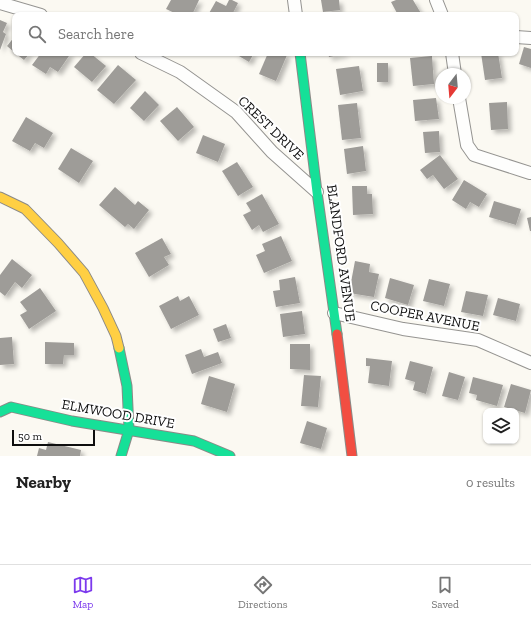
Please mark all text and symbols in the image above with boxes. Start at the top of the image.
search box [12,12,519,56]
icon: search [26,23,48,45]
text: Search here [58,25,134,43]
north arrow [435,68,471,104]
street label: CREST DRIVE [234,92,308,164]
street label: BLANDFORD AVENUE [323,183,359,323]
street label: COOPER AVENUE [369,297,481,335]
street label: ELMWOOD DRIVE [60,396,176,432]
map controls [483,408,519,444]
button: layers [483,408,519,444]
scale bar [12,428,95,447]
text: 50 m [18,430,42,443]
text: Nearby [16,472,71,492]
text: 0 results [466,475,515,490]
tab: Map [72,574,94,611]
tab: Directions [238,574,288,611]
tab: Saved [431,574,459,611]

